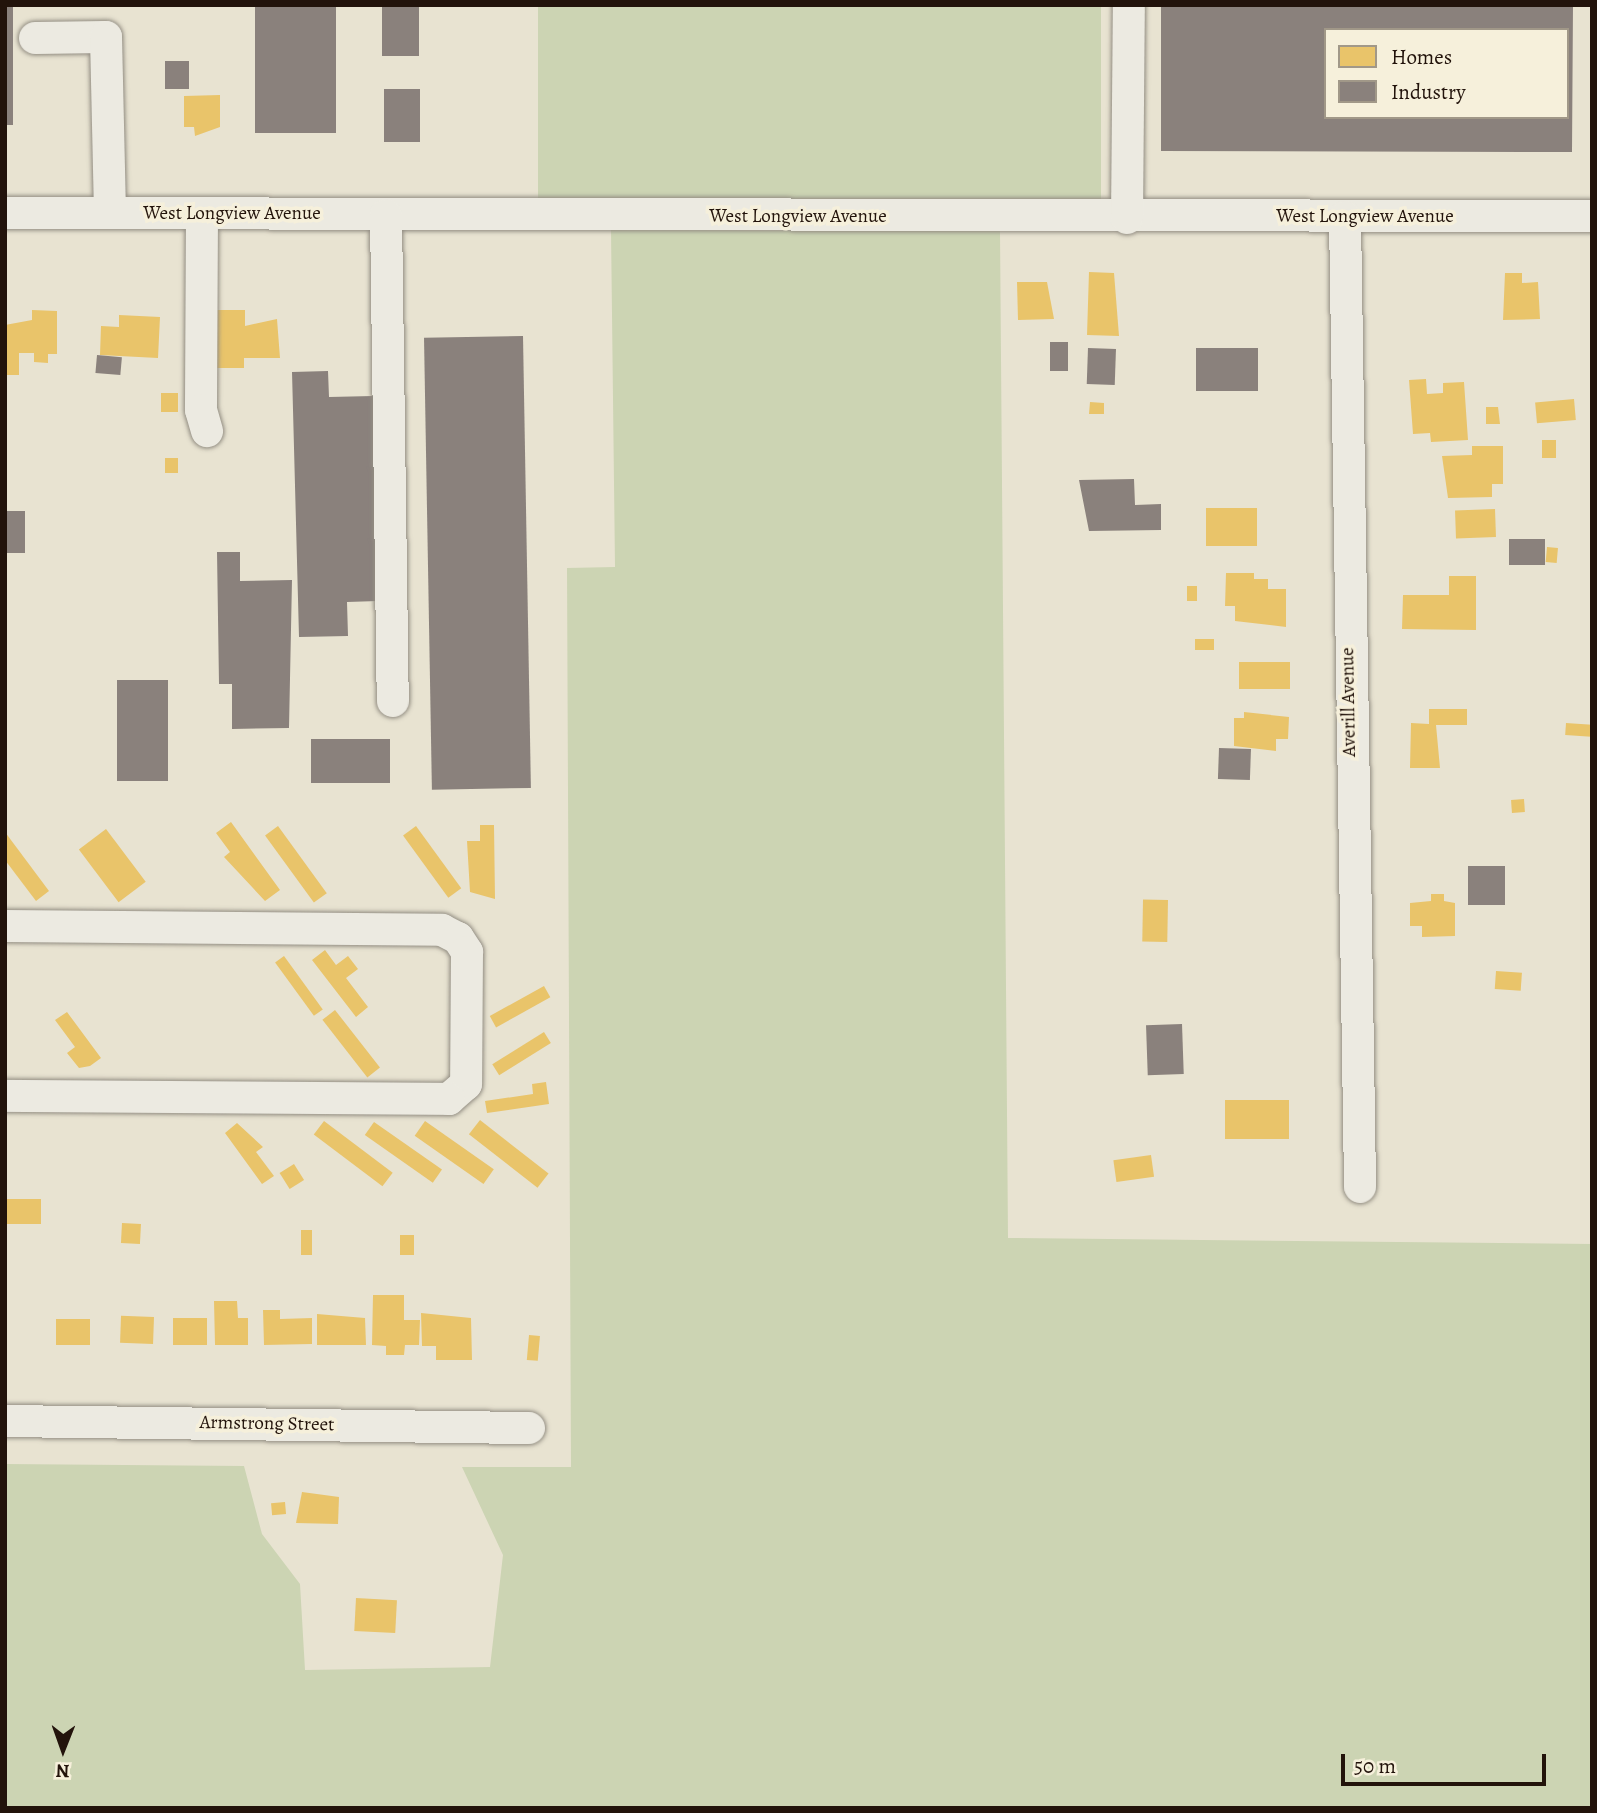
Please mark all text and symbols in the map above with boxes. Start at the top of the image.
legend [1324,28,1569,119]
text: Homes [1391,43,1452,71]
text: Industry [1391,78,1466,106]
street label: West Longview Avenue [143,203,321,225]
street label: West Longview Avenue [709,206,887,228]
street label: West Longview Avenue [1276,206,1454,228]
street label: Averill Avenue [1337,647,1361,757]
street label: Armstrong Street [199,1411,335,1437]
north arrow [28,1715,98,1785]
scale bar [1345,1740,1550,1784]
text: 50 m [1354,1752,1396,1780]
text: N [55,1758,70,1784]

